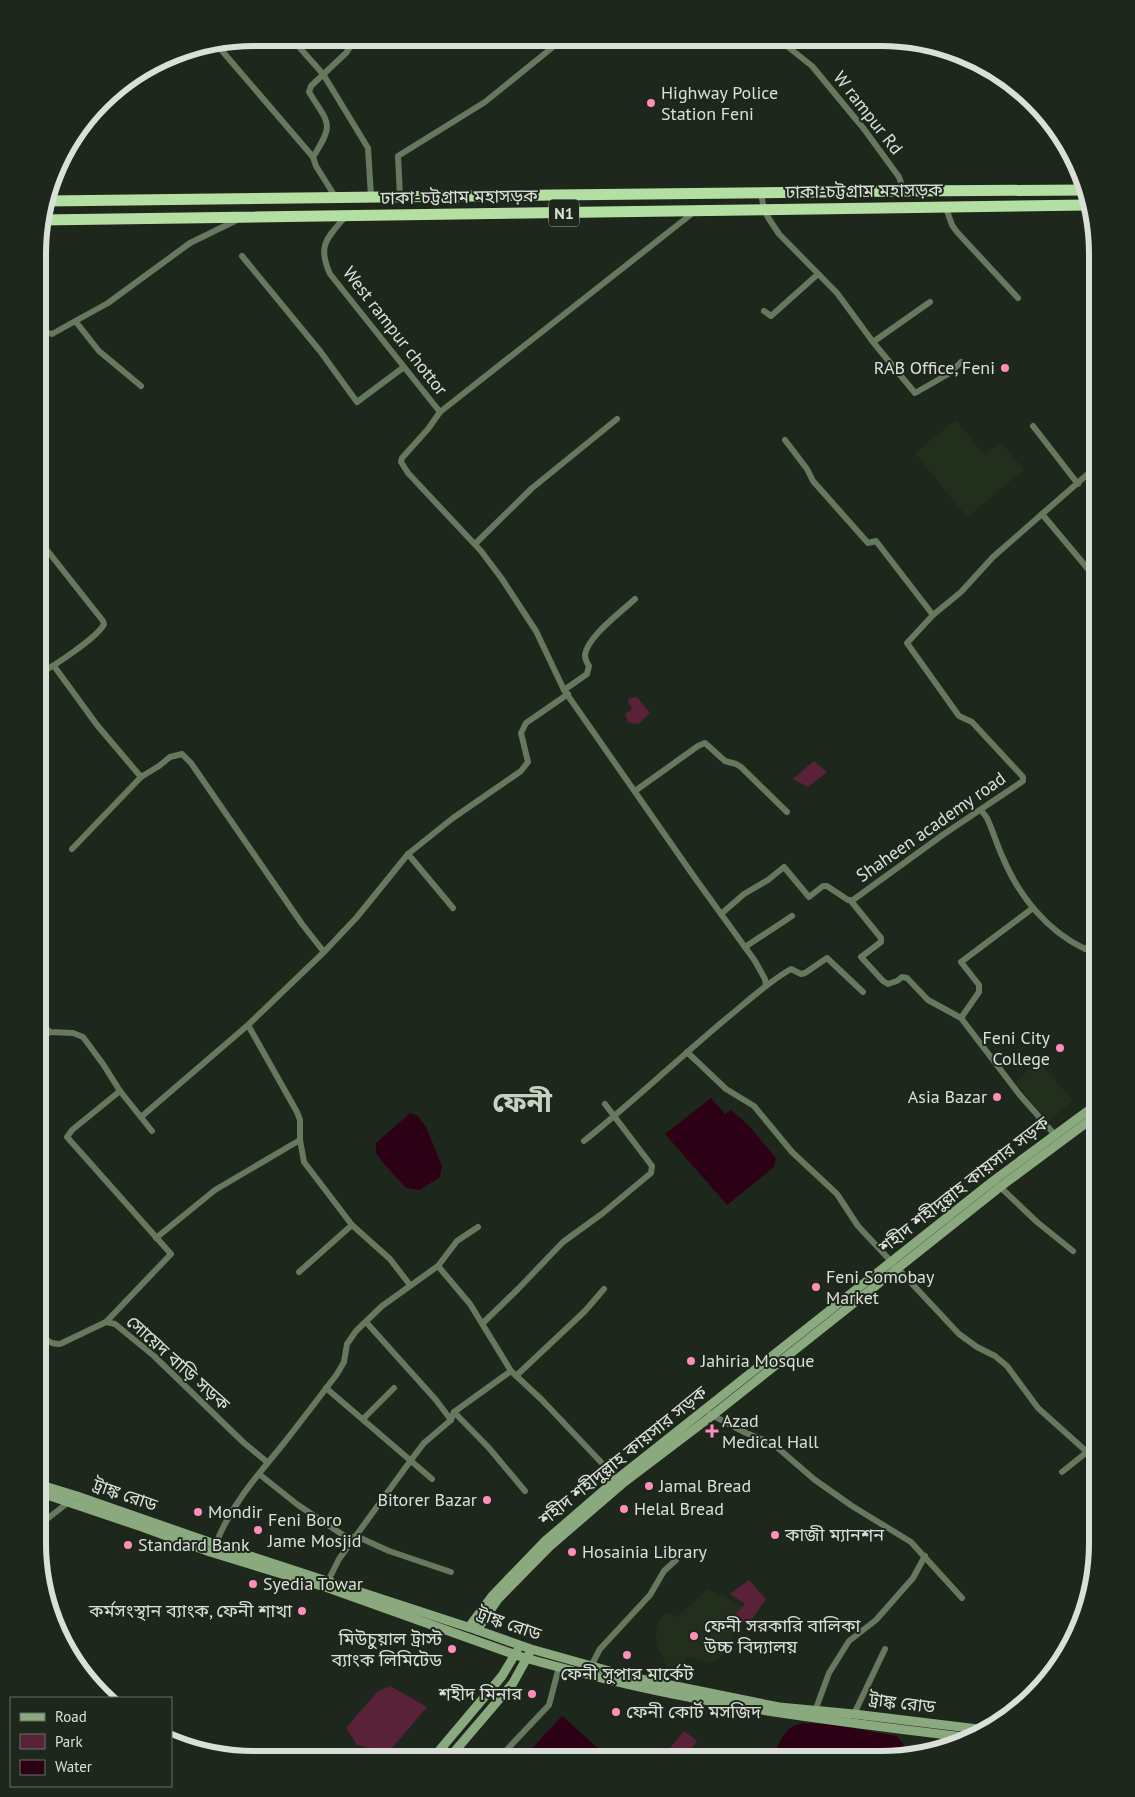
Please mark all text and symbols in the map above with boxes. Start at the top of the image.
street label: W rampur Rd [829,66,908,159]
place label: Highway Police Station Feni [661,81,778,125]
marker: Highway Police Station Feni [645,97,657,109]
street label: ঢাকা-চট্টগ্রাম মহাসড়ক [784,178,943,203]
street label: ঢাকা-চট্টগ্রাম মহাসড়ক [379,184,538,209]
road number: N1 [549,200,579,227]
street label: West rampur chottor [338,262,453,400]
place label: RAB Office, Feni [874,356,995,379]
marker: RAB Office, Feni [999,362,1011,374]
street label: Shaheen academy road [852,766,1010,887]
place label: Feni City College [982,1026,1051,1070]
marker: Feni City College [1054,1042,1066,1054]
district label: ফেনী [492,1083,553,1120]
place label: Asia Bazar [908,1085,987,1108]
marker: Asia Bazar [991,1091,1003,1103]
street label: শহীদ শহীদুল্লাহ কায়সার সড়ক [873,1111,1054,1259]
place label: Feni Somobay Market [826,1265,935,1309]
marker: Feni Somobay Market [810,1281,822,1293]
street label: সোয়েদ বাড়ি সড়ক [122,1310,235,1415]
place label: Jahiria Mosque [700,1349,815,1372]
marker: Jahiria Mosque [685,1355,697,1367]
street label: শহীদ শহীদুল্লাহ কায়সার সড়ক [533,1380,712,1531]
place label: Azad Medical Hall [722,1409,819,1453]
marker: Azad Medical Hall [706,1425,718,1437]
street label: ট্রাঙ্ক রোড [89,1472,161,1516]
place label: Jamal Bread [658,1474,751,1497]
marker: Jamal Bread [643,1480,655,1492]
place label: Bitorer Bazar [377,1488,477,1511]
marker: Bitorer Bazar [481,1494,493,1506]
place label: Helal Bread [634,1497,724,1520]
place label: Mondir [208,1500,262,1523]
marker: Helal Bread [618,1503,630,1515]
marker: Mondir [192,1506,204,1518]
place label: Feni Boro Jame Mosjid [267,1508,362,1552]
place label: কাজী ম্যানশন [784,1523,885,1546]
marker: Feni Boro Jame Mosjid [252,1524,264,1536]
marker: কাজী ম্যানশন [769,1529,781,1541]
place label: Standard Bank [138,1533,250,1556]
marker: Standard Bank [122,1539,134,1551]
place label: Hosainia Library [582,1540,707,1563]
marker: Hosainia Library [566,1546,578,1558]
place label: Syedia Towar [263,1572,363,1595]
marker: Syedia Towar [247,1578,259,1590]
place label: কর্মসংস্থান ব্যাংক, ফেনী শাখা [88,1599,292,1622]
street label: ট্রাঙ্ক রোড [473,1601,545,1645]
marker: কর্মসংস্থান ব্যাংক, ফেনী শাখা [296,1605,308,1617]
place label: ফেনী সরকারি বালিকা উচ্চ বিদ্যালয় [703,1614,860,1658]
place label: মিউচুয়াল ট্রাস্ট ব্যাংক লিমিটেড [330,1627,443,1671]
marker: ফেনী সরকারি বালিকা উচ্চ বিদ্যালয় [688,1630,700,1642]
marker: মিউচুয়াল ট্রাস্ট ব্যাংক লিমিটেড [446,1643,458,1655]
marker: ফেনী সুপার মার্কেট [621,1649,633,1661]
place label: ফেনী সুপার মার্কেট [560,1662,695,1685]
place label: শহীদ মিনার [437,1682,522,1705]
street label: ট্রাঙ্ক রোড [867,1687,937,1718]
marker: শহীদ মিনার [526,1688,538,1700]
legend [10,1697,172,1787]
place label: ফেনী কোর্ট মসজিদ [626,1700,762,1723]
marker: ফেনী কোর্ট মসজিদ [610,1706,622,1718]
text: Road [55,1707,87,1726]
text: Park [55,1732,83,1751]
text: Water [55,1757,92,1776]

